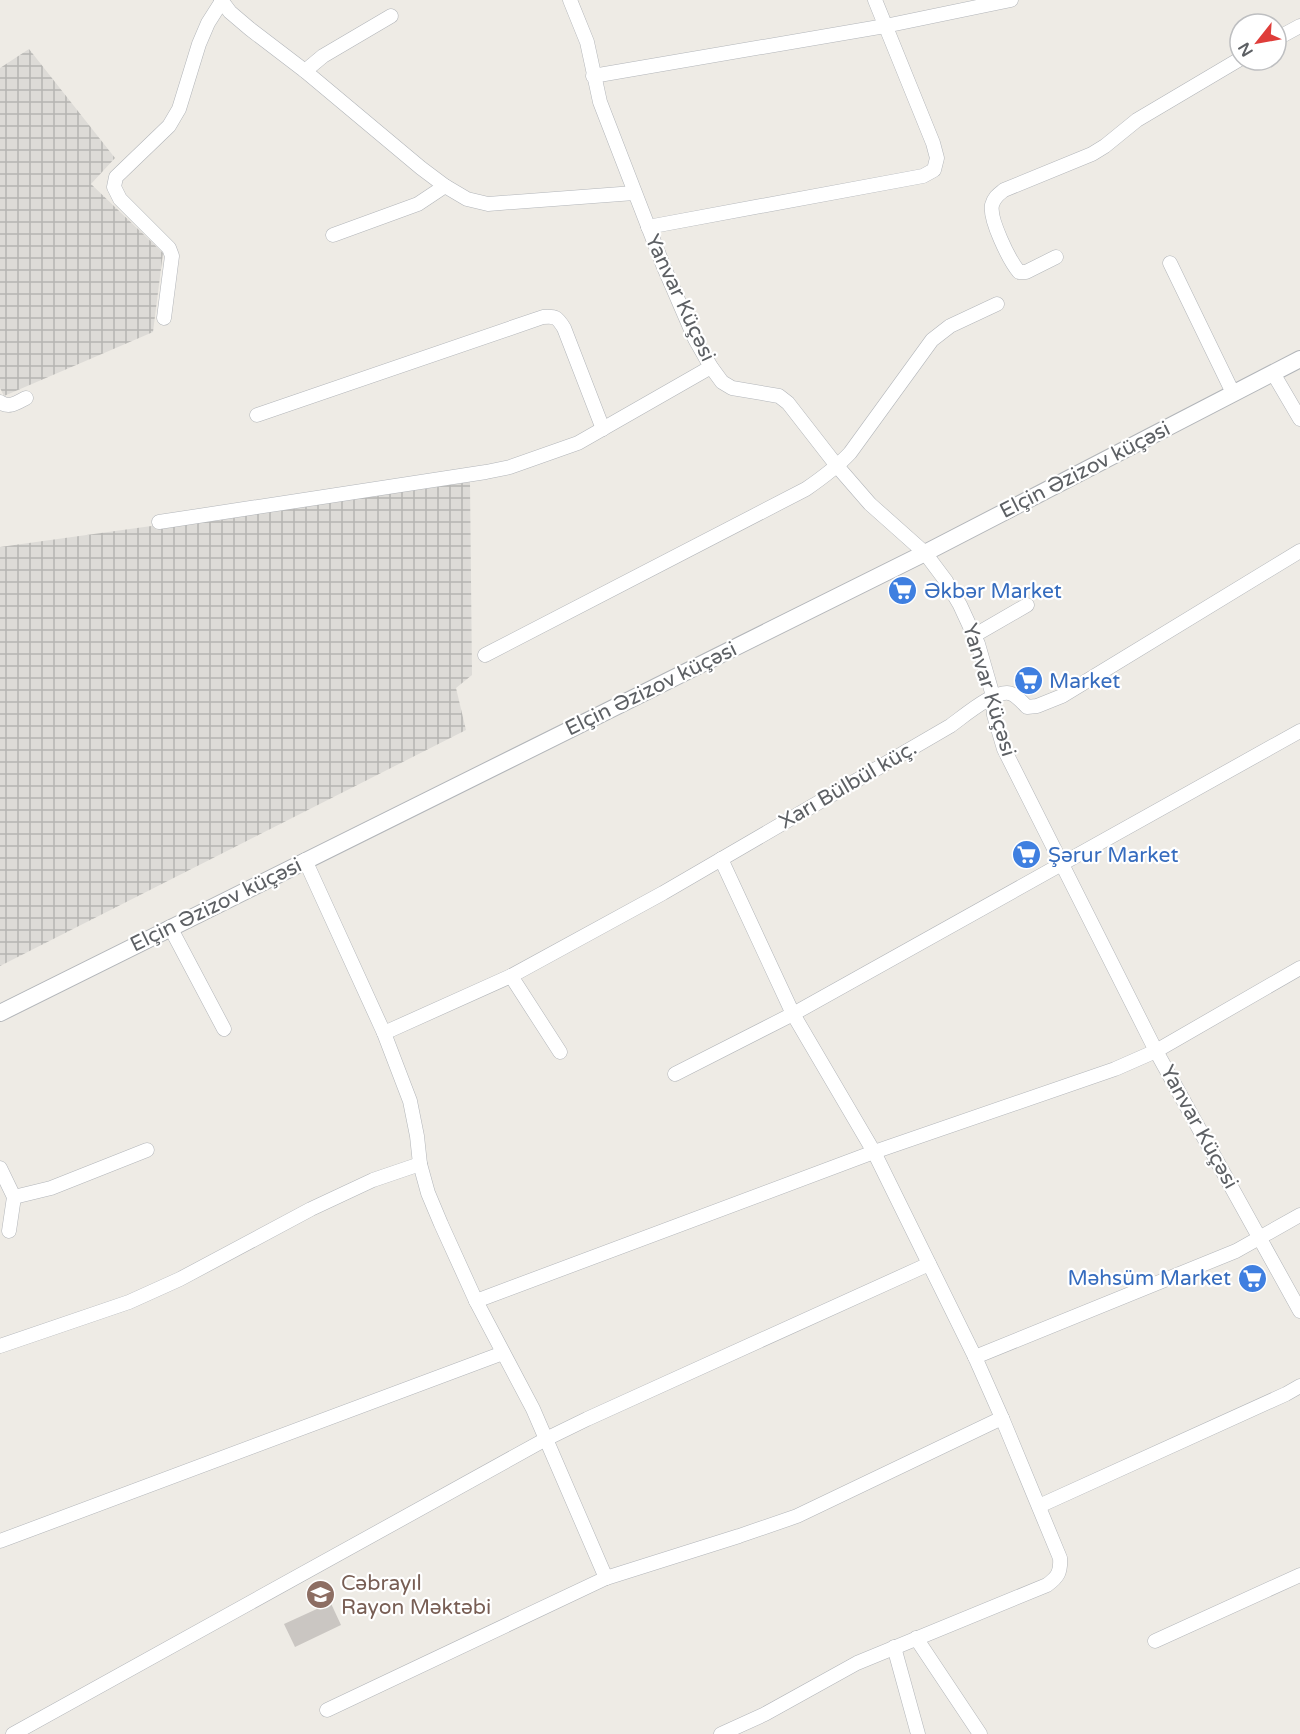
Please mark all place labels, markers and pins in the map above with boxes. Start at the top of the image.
supermarket icon: Əkbər Market [887,575,919,607]
place label: Əkbər Market [924,579,1062,604]
supermarket icon: Market [1012,665,1044,697]
place label: Market [1049,669,1120,694]
supermarket icon: Şərur Market [1011,839,1043,871]
place label: Şərur Market [1048,843,1178,868]
supermarket icon: Məhsüm Market [1236,1262,1268,1294]
place label: Məhsüm Market [1067,1266,1231,1291]
place label: Cəbrayıl Rayon Məktəbi [341,1571,491,1620]
school or university icon: Cəbrayıl Rayon Məktəbi [304,1579,336,1611]

